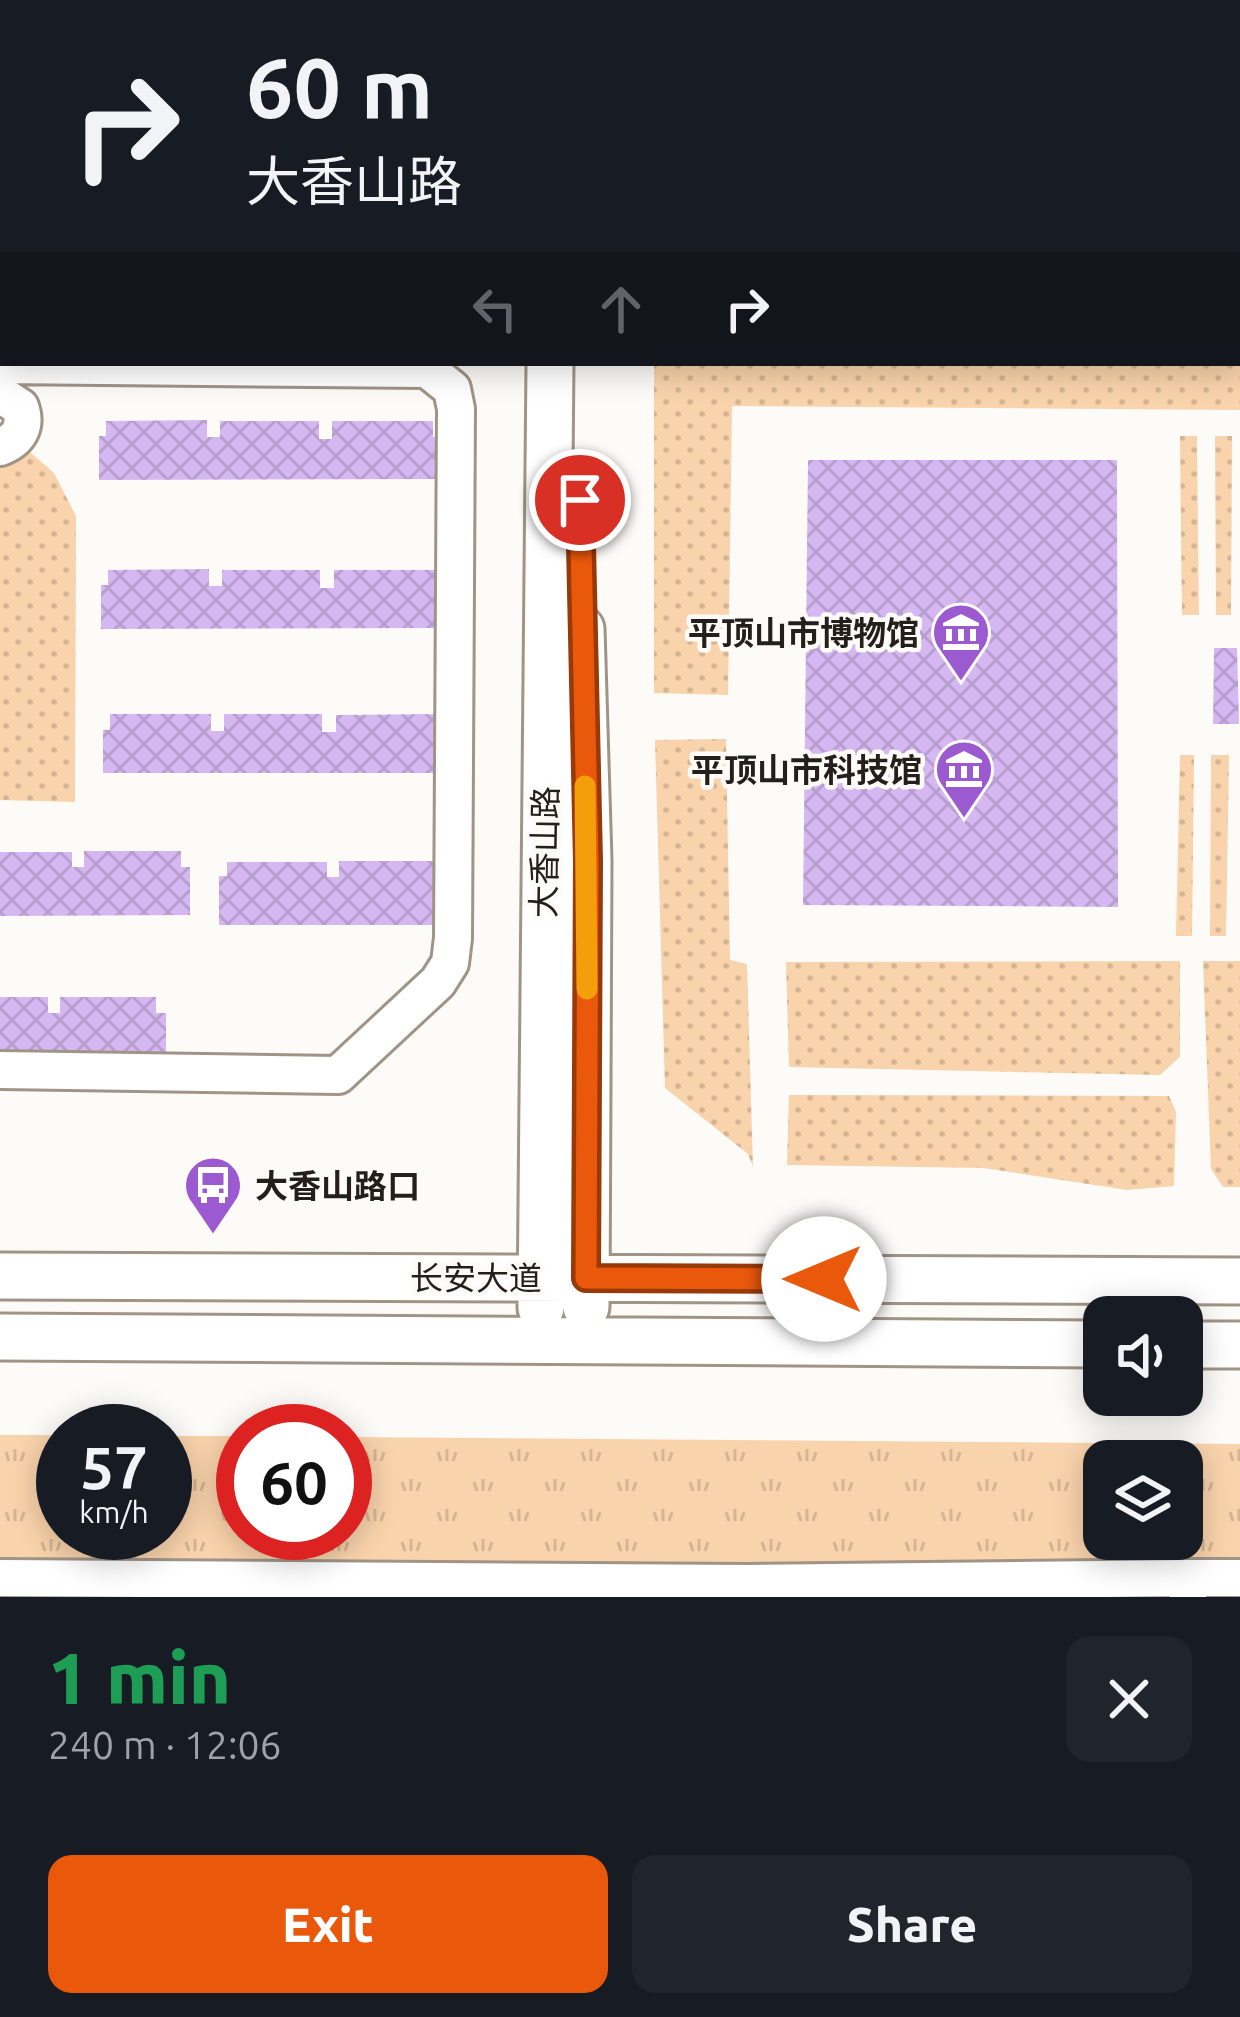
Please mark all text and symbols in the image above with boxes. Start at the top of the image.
text: 60 m [246,40,433,134]
icon: right [48,48,204,204]
text: 大香山路 [246,151,462,211]
icon: left [462,276,528,342]
icon: ahead [588,276,654,342]
icon: right [714,276,780,342]
pin [529,449,631,551]
icon: arrive [547,467,613,533]
museum icon: 平顶山市博物馆 [930,601,992,683]
place label: 平顶山市博物馆 [688,614,919,651]
museum icon: 平顶山市科技馆 [933,738,995,820]
place label: 平顶山市科技馆 [691,751,922,788]
street label: 大香山路 [524,786,564,918]
bus stop icon: 大香山路口 [182,1154,244,1236]
place label: 大香山路口 [255,1167,420,1204]
position arrow [761,1216,887,1342]
street label: 长安大道 [410,1259,542,1296]
map controls [1083,1296,1203,1560]
button: sound [1083,1296,1203,1416]
speed limit sign: 60 [216,1404,372,1560]
text: 57 [80,1433,148,1500]
button: layers [1083,1440,1203,1560]
text: km/h [79,1495,149,1529]
button: close [1066,1636,1192,1762]
text: 1 min [48,1637,231,1718]
text: 240 m · 12:06 [48,1723,282,1766]
button: Exit [48,1855,608,1993]
button: Share [632,1855,1192,1993]

